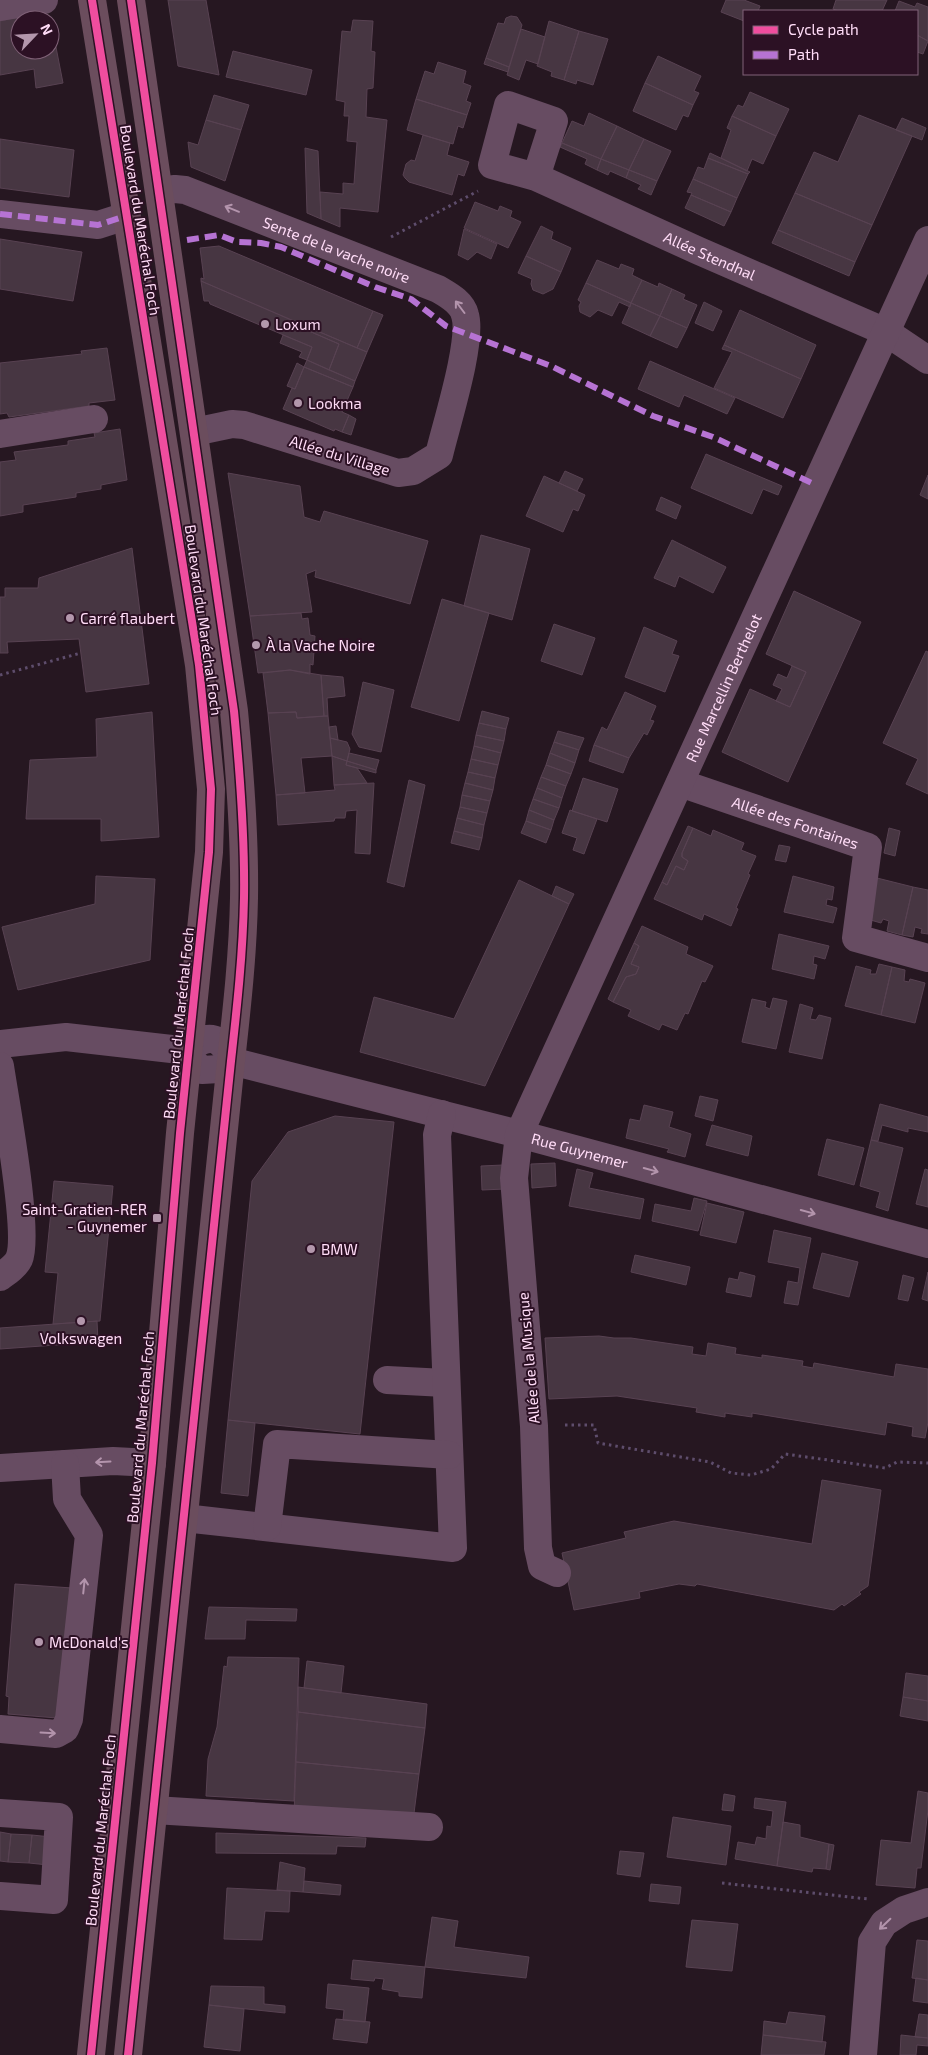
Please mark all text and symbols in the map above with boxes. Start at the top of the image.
north arrow [10,10,60,60]
legend [743,10,918,75]
text: Cycle path [788,20,859,38]
text: N [37,21,57,37]
text: Path [788,45,819,63]
street label: Boulevard du Maréchal Foch [117,123,165,317]
one-way arrow [225,204,240,213]
street label: Sente de la vache noire [260,212,413,286]
street label: Allée Stendhal [661,227,759,284]
one-way arrow [455,301,466,314]
place label: Loxum [275,315,321,333]
marker: Loxum [259,318,271,330]
place label: Lookma [308,394,362,412]
marker: Lookma [292,397,304,409]
street label: Allée du Village [288,431,392,479]
street label: Boulevard du Maréchal Foch [182,523,226,717]
place label: Carré flaubert [80,609,175,627]
street label: Rue Marcellin Berthelot [682,610,765,765]
marker: Carré flaubert [64,612,76,624]
place label: À la Vache Noire [266,636,375,654]
marker: À la Vache Noire [250,639,262,651]
street label: Allée des Fontaines [730,792,861,852]
street label: Boulevard du Maréchal Foch [159,926,197,1120]
street label: Rue Guynemer [530,1129,630,1172]
one-way arrow [643,1166,659,1175]
place label: Saint-Gratien-RER - Guynemer [22,1200,147,1235]
one-way arrow [799,1208,815,1217]
marker: Saint-Gratien-RER - Guynemer [151,1212,163,1224]
place label: BMW [321,1240,358,1258]
marker: BMW [305,1243,317,1255]
street label: Allée de la Musique [513,1291,543,1425]
marker: Volkswagen [75,1315,87,1327]
place label: Volkswagen [40,1329,122,1347]
street label: Boulevard du Maréchal Foch [123,1330,157,1524]
one-way arrow [95,1457,111,1466]
one-way arrow [79,1579,89,1595]
place label: McDonald's [49,1633,129,1651]
marker: McDonald's [33,1636,45,1648]
one-way arrow [40,1729,56,1738]
street label: Boulevard du Maréchal Foch [81,1733,119,1927]
one-way arrow [879,1918,892,1930]

